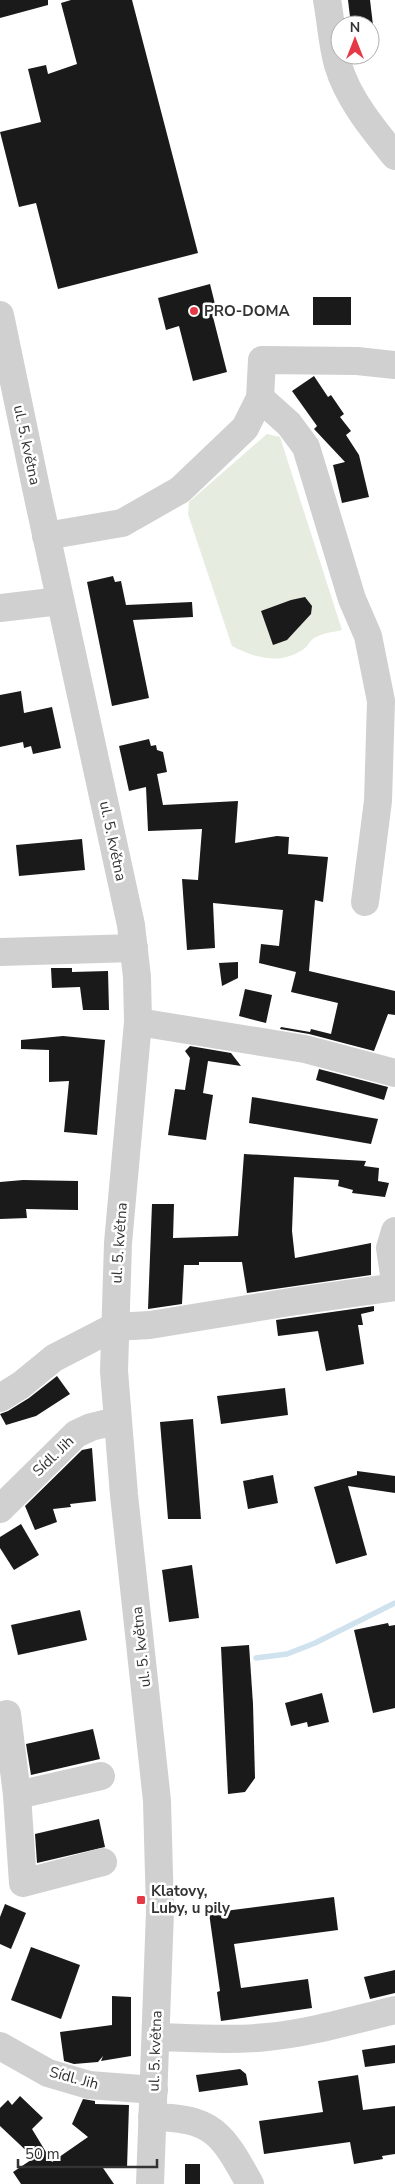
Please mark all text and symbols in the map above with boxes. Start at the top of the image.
north arrow [330,15,380,65]
text: N [350,18,360,37]
place label: PRO-DOMA [204,301,291,321]
marker: PRO-DOMA [188,305,200,317]
street label: ul. 5. května [9,403,45,487]
street label: ul. 5. května [95,799,131,883]
street label: ul. 5. května [106,1202,132,1284]
street label: Sídl. Jih [28,1431,78,1481]
street label: ul. 5. května [127,1606,155,1688]
place label: Klatovy, Luby, u pily [151,1881,230,1918]
marker: Klatovy, Luby, u pily [135,1894,147,1906]
street label: ul. 5. května [144,2010,166,2092]
street label: Sídl. Jih [47,2062,101,2094]
scale bar [18,2136,156,2168]
text: 50 m [25,2144,60,2164]

